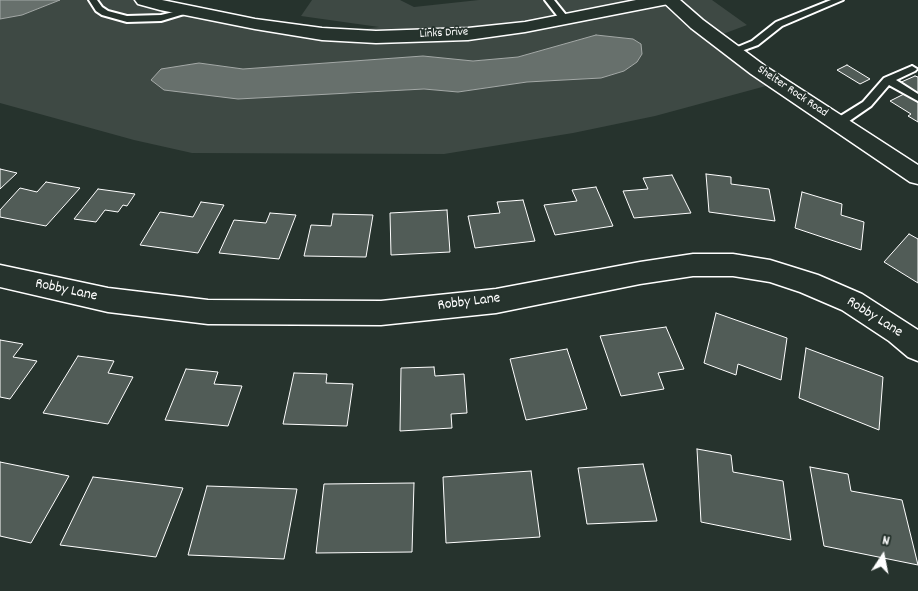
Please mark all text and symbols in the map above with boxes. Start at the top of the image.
street label: Links Drive [419,26,469,42]
street label: Shelter Rock Road [754,63,830,121]
street label: Robby Lane [33,276,99,306]
street label: Robby Lane [437,290,501,316]
street label: Robby Lane [842,294,906,342]
north arrow [858,531,908,581]
text: N [881,531,891,552]

